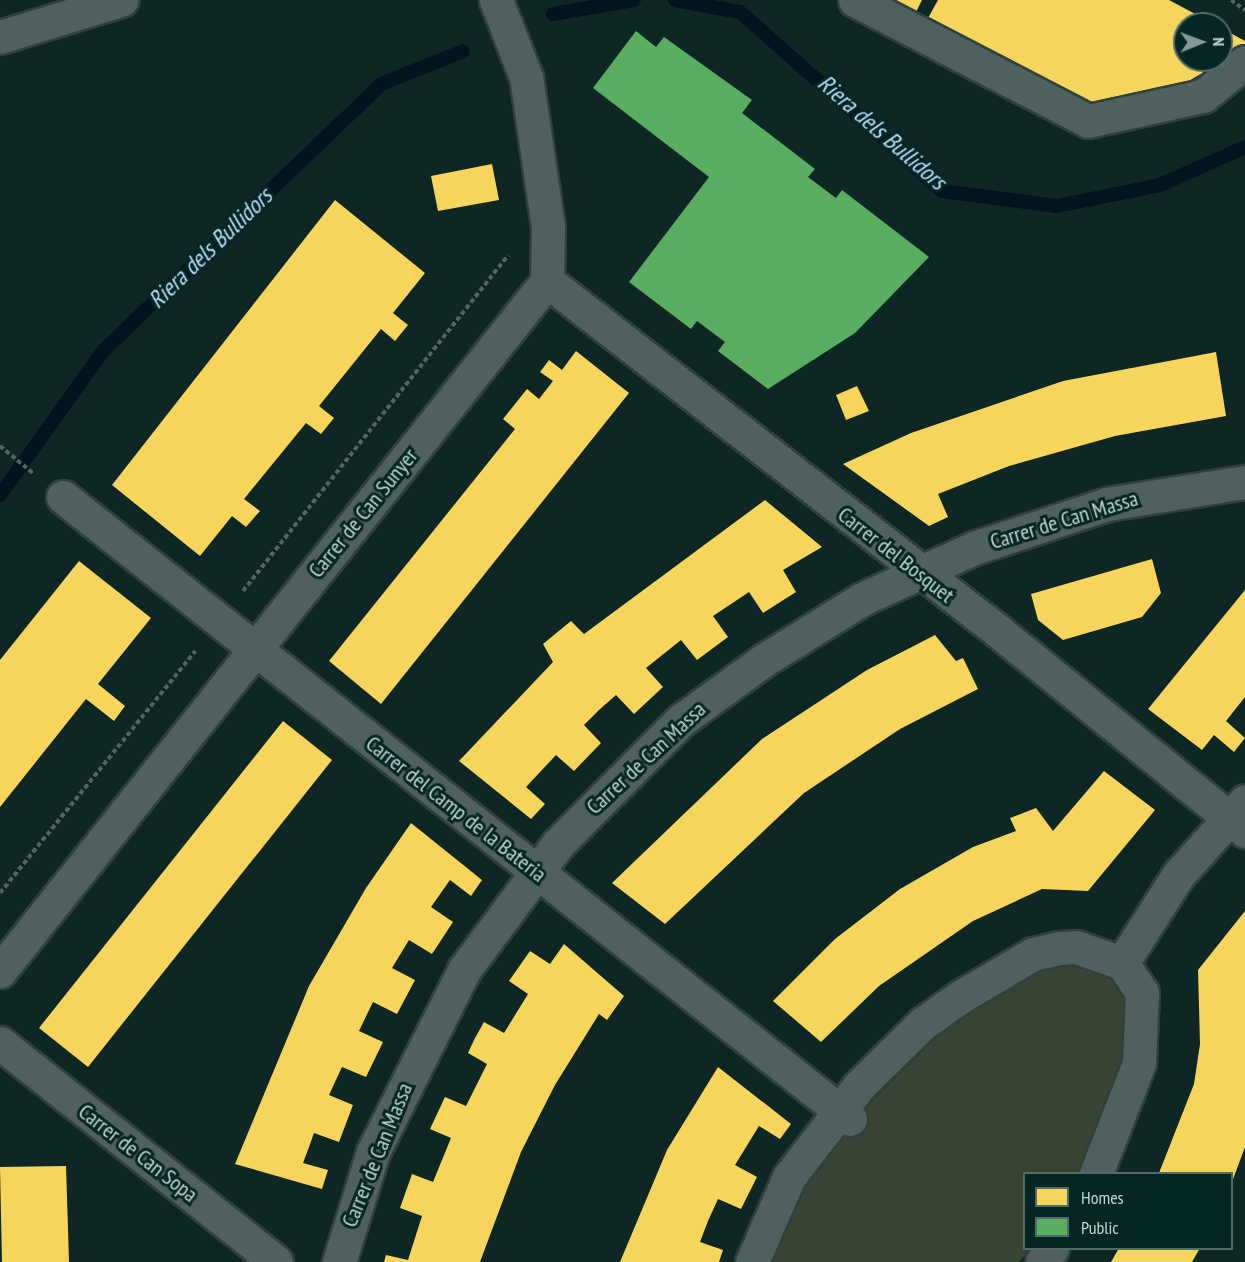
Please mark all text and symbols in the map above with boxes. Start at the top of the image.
north arrow [1173,12,1233,72]
text: N [1209,37,1229,46]
water label: Riera dels Bullidors [812,68,952,196]
water label: Riera dels Bullidors [142,182,278,314]
street label: Carrer de Can Sunyer [303,443,423,583]
street label: Carrer de Can Massa [987,485,1141,555]
street label: Carrer del Bosquet [833,501,959,609]
street label: Carrer de Can Massa [581,696,711,820]
street label: Carrer del Camp de la Bateria [361,730,551,888]
street label: Carrer de Can Massa [336,1079,418,1231]
street label: Carrer de Can Sopa [73,1098,203,1208]
legend [1023,1172,1233,1250]
text: Homes [1081,1186,1124,1209]
text: Public [1081,1216,1119,1239]

